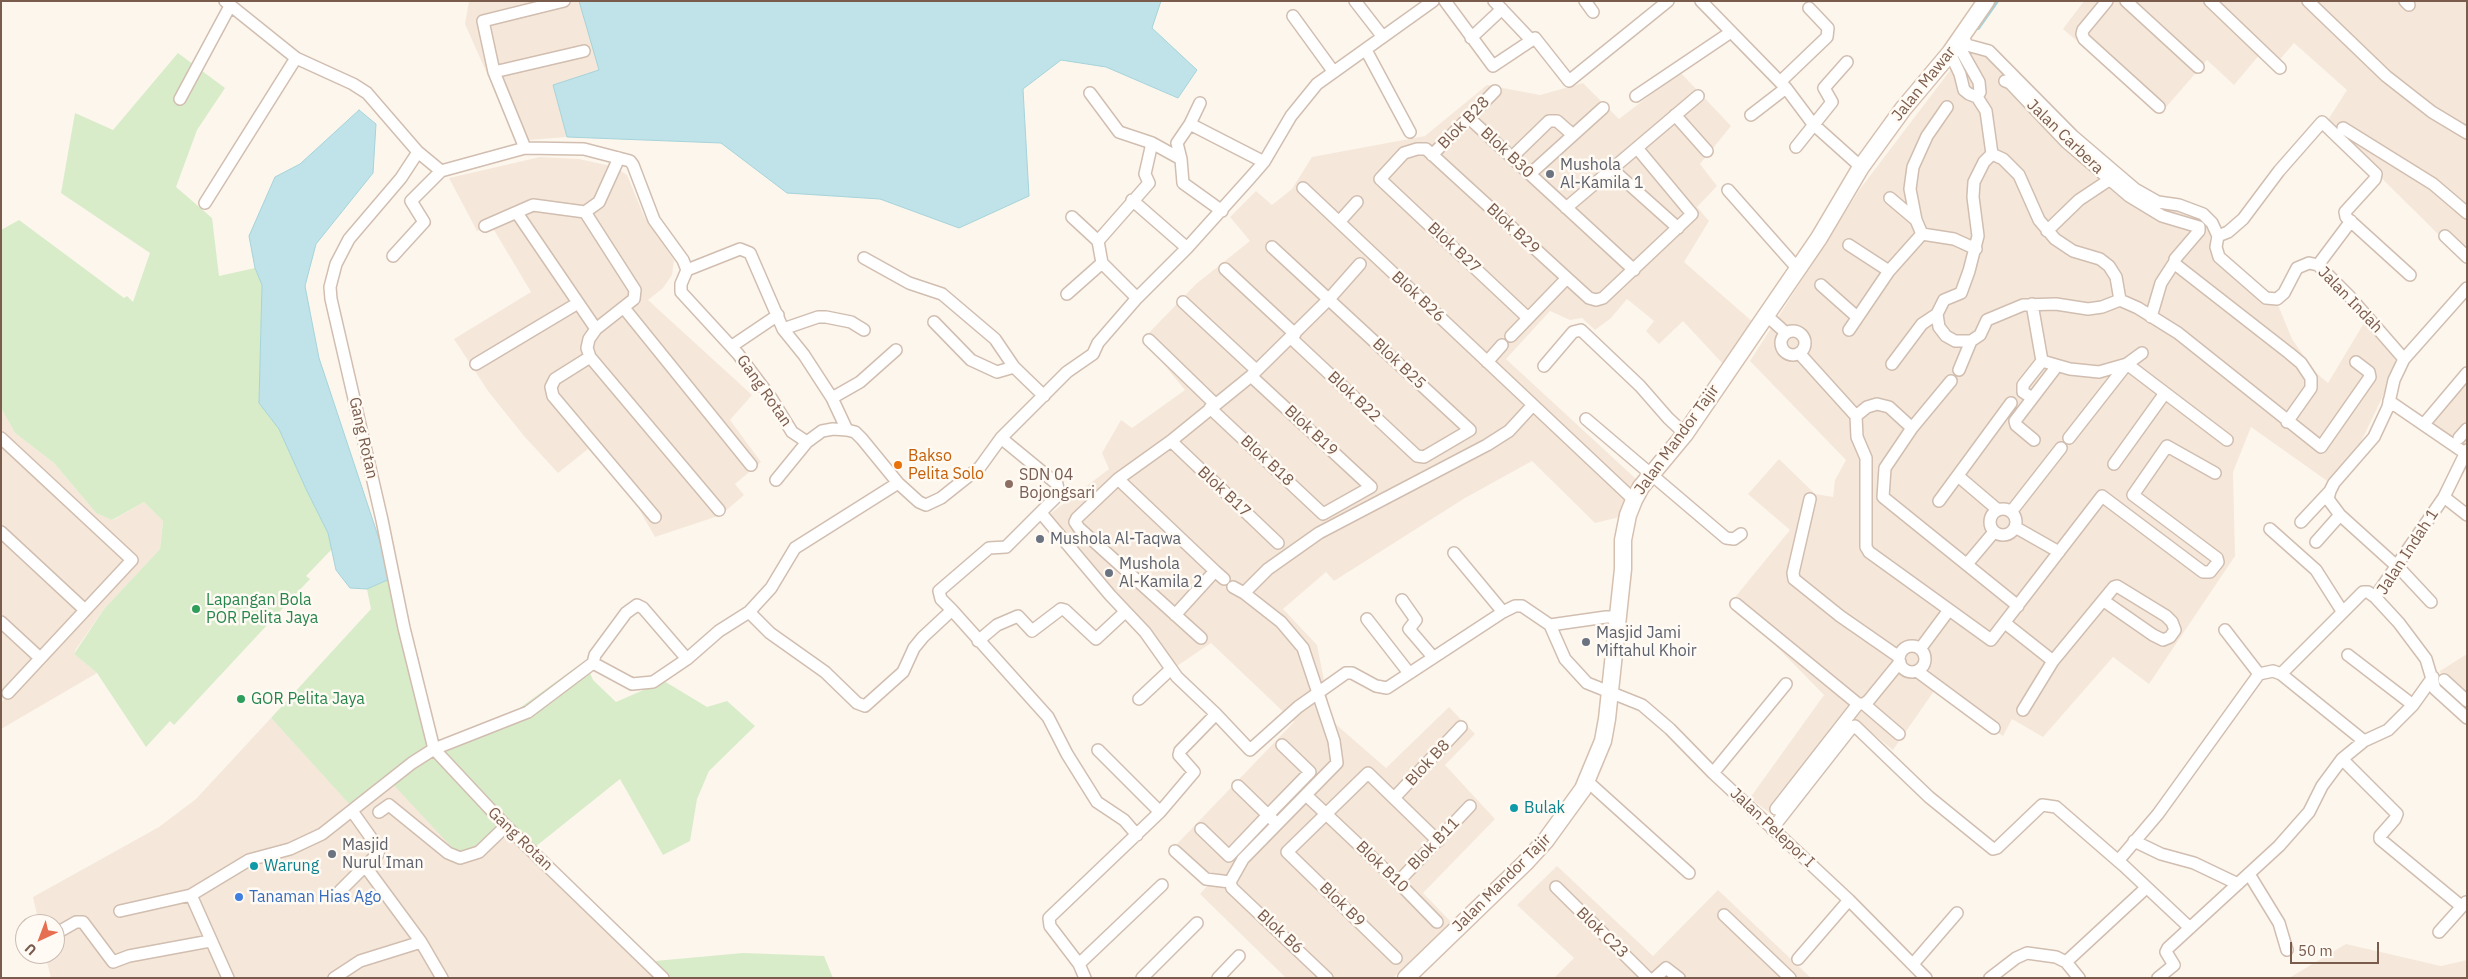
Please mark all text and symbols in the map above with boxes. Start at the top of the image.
street label: Jalan Mawar [1888,43,1960,125]
street label: Blok B28 [1434,93,1494,153]
street label: Jalan Carbera [2023,96,2107,178]
street label: Blok B30 [1476,124,1538,182]
place label: Mushola Al-Kamila 1 [1560,155,1644,193]
marker: Mushola Al-Kamila 1 [1544,168,1556,180]
street label: Blok B29 [1482,200,1544,258]
street label: Blok B27 [1423,219,1485,277]
street label: Jalan Indah [2314,263,2386,337]
street label: Blok B26 [1387,268,1449,326]
street label: Blok B25 [1368,335,1430,393]
street label: Gang Rotan [732,351,796,431]
street label: Blok B22 [1323,368,1385,426]
street label: Jalan Mandor Tajir [1631,381,1723,499]
street label: Gang Rotan [344,395,382,481]
street label: Blok B19 [1280,402,1342,460]
street label: Blok B18 [1236,432,1298,490]
place label: Bakso Pelita Solo [908,446,984,484]
marker: Bakso Pelita Solo [892,459,904,471]
street label: Blok B17 [1193,463,1255,521]
place label: SDN 04 Bojongsari [1019,465,1095,503]
marker: SDN 04 Bojongsari [1003,478,1015,490]
street label: Jalan Indah 1 [2373,506,2443,598]
place label: Mushola Al-Taqwa [1050,529,1181,549]
marker: Mushola Al-Taqwa [1034,533,1046,545]
place label: Mushola Al-Kamila 2 [1119,554,1203,592]
marker: Mushola Al-Kamila 2 [1103,567,1115,579]
place label: Lapangan Bola POR Pelita Jaya [206,590,318,628]
marker: Lapangan Bola POR Pelita Jaya [190,603,202,615]
place label: Masjid Jami Miftahul Khoir [1596,623,1697,661]
marker: Masjid Jami Miftahul Khoir [1580,636,1592,648]
place label: GOR Pelita Jaya [251,689,365,709]
marker: GOR Pelita Jaya [235,693,247,705]
street label: Blok B8 [1402,736,1454,790]
street label: Jalan Pelepor I [1726,784,1818,872]
place label: Bulak [1524,798,1565,818]
marker: Bulak [1508,802,1520,814]
street label: Gang Rotan [483,803,557,875]
street label: Blok B11 [1404,814,1464,874]
street label: Jalan Mandor Tajir [1449,830,1555,936]
place label: Masjid Nurul Iman [342,835,423,873]
street label: Blok B10 [1352,837,1412,897]
marker: Masjid Nurul Iman [326,848,338,860]
place label: Warung [264,856,319,876]
marker: Warung [248,860,260,872]
street label: Blok B9 [1315,879,1369,931]
place label: Tanaman Hias Ago [249,887,382,907]
marker: Tanaman Hias Ago [233,891,245,903]
street label: Blok C23 [1572,903,1632,963]
street label: Blok B6 [1253,906,1307,958]
north arrow [15,914,65,964]
scale bar [2293,932,2382,964]
text: U [21,939,40,959]
text: 50 m [2298,941,2333,960]

